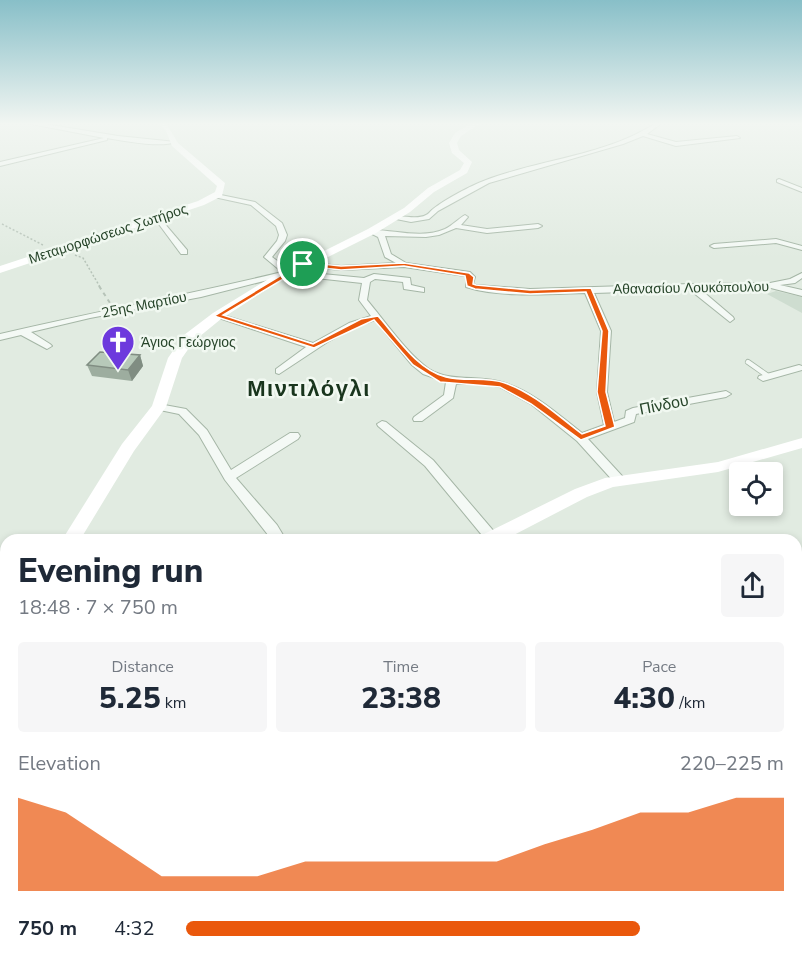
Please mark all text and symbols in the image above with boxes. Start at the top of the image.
street label: Μεταμορφώσεως Σωτήρος [26,199,190,269]
pin [277,238,328,289]
icon: arrive [286,247,319,280]
street label: Αθανασίου Λουκόπουλου [613,277,769,299]
street label: 25ης Μαρτίου [100,287,188,323]
church icon: Άγιος Γεώργιος [100,324,136,371]
place label: Άγιος Γεώργιος [141,333,236,352]
district label: Μιντιλόγλι [247,374,371,404]
street label: Πίνδου [638,389,690,421]
map controls [729,462,783,516]
button: locate [729,462,783,516]
text: Evening run [18,549,203,594]
button: share [721,554,784,617]
text: 18:48 · 7 × 750 m [18,594,178,621]
text: Distance [112,656,174,678]
text: Time [383,656,419,678]
text: Pace [642,656,676,678]
text: 5.25 [99,678,161,719]
text: 23:38 [361,678,441,719]
text: 4:30 [613,678,675,719]
text: km [161,692,186,714]
text: /km [675,692,705,714]
text: Elevation [18,750,101,777]
text: 220–225 m [680,750,784,777]
text: 750 m [18,915,77,942]
text: 4:32 [114,915,155,942]

